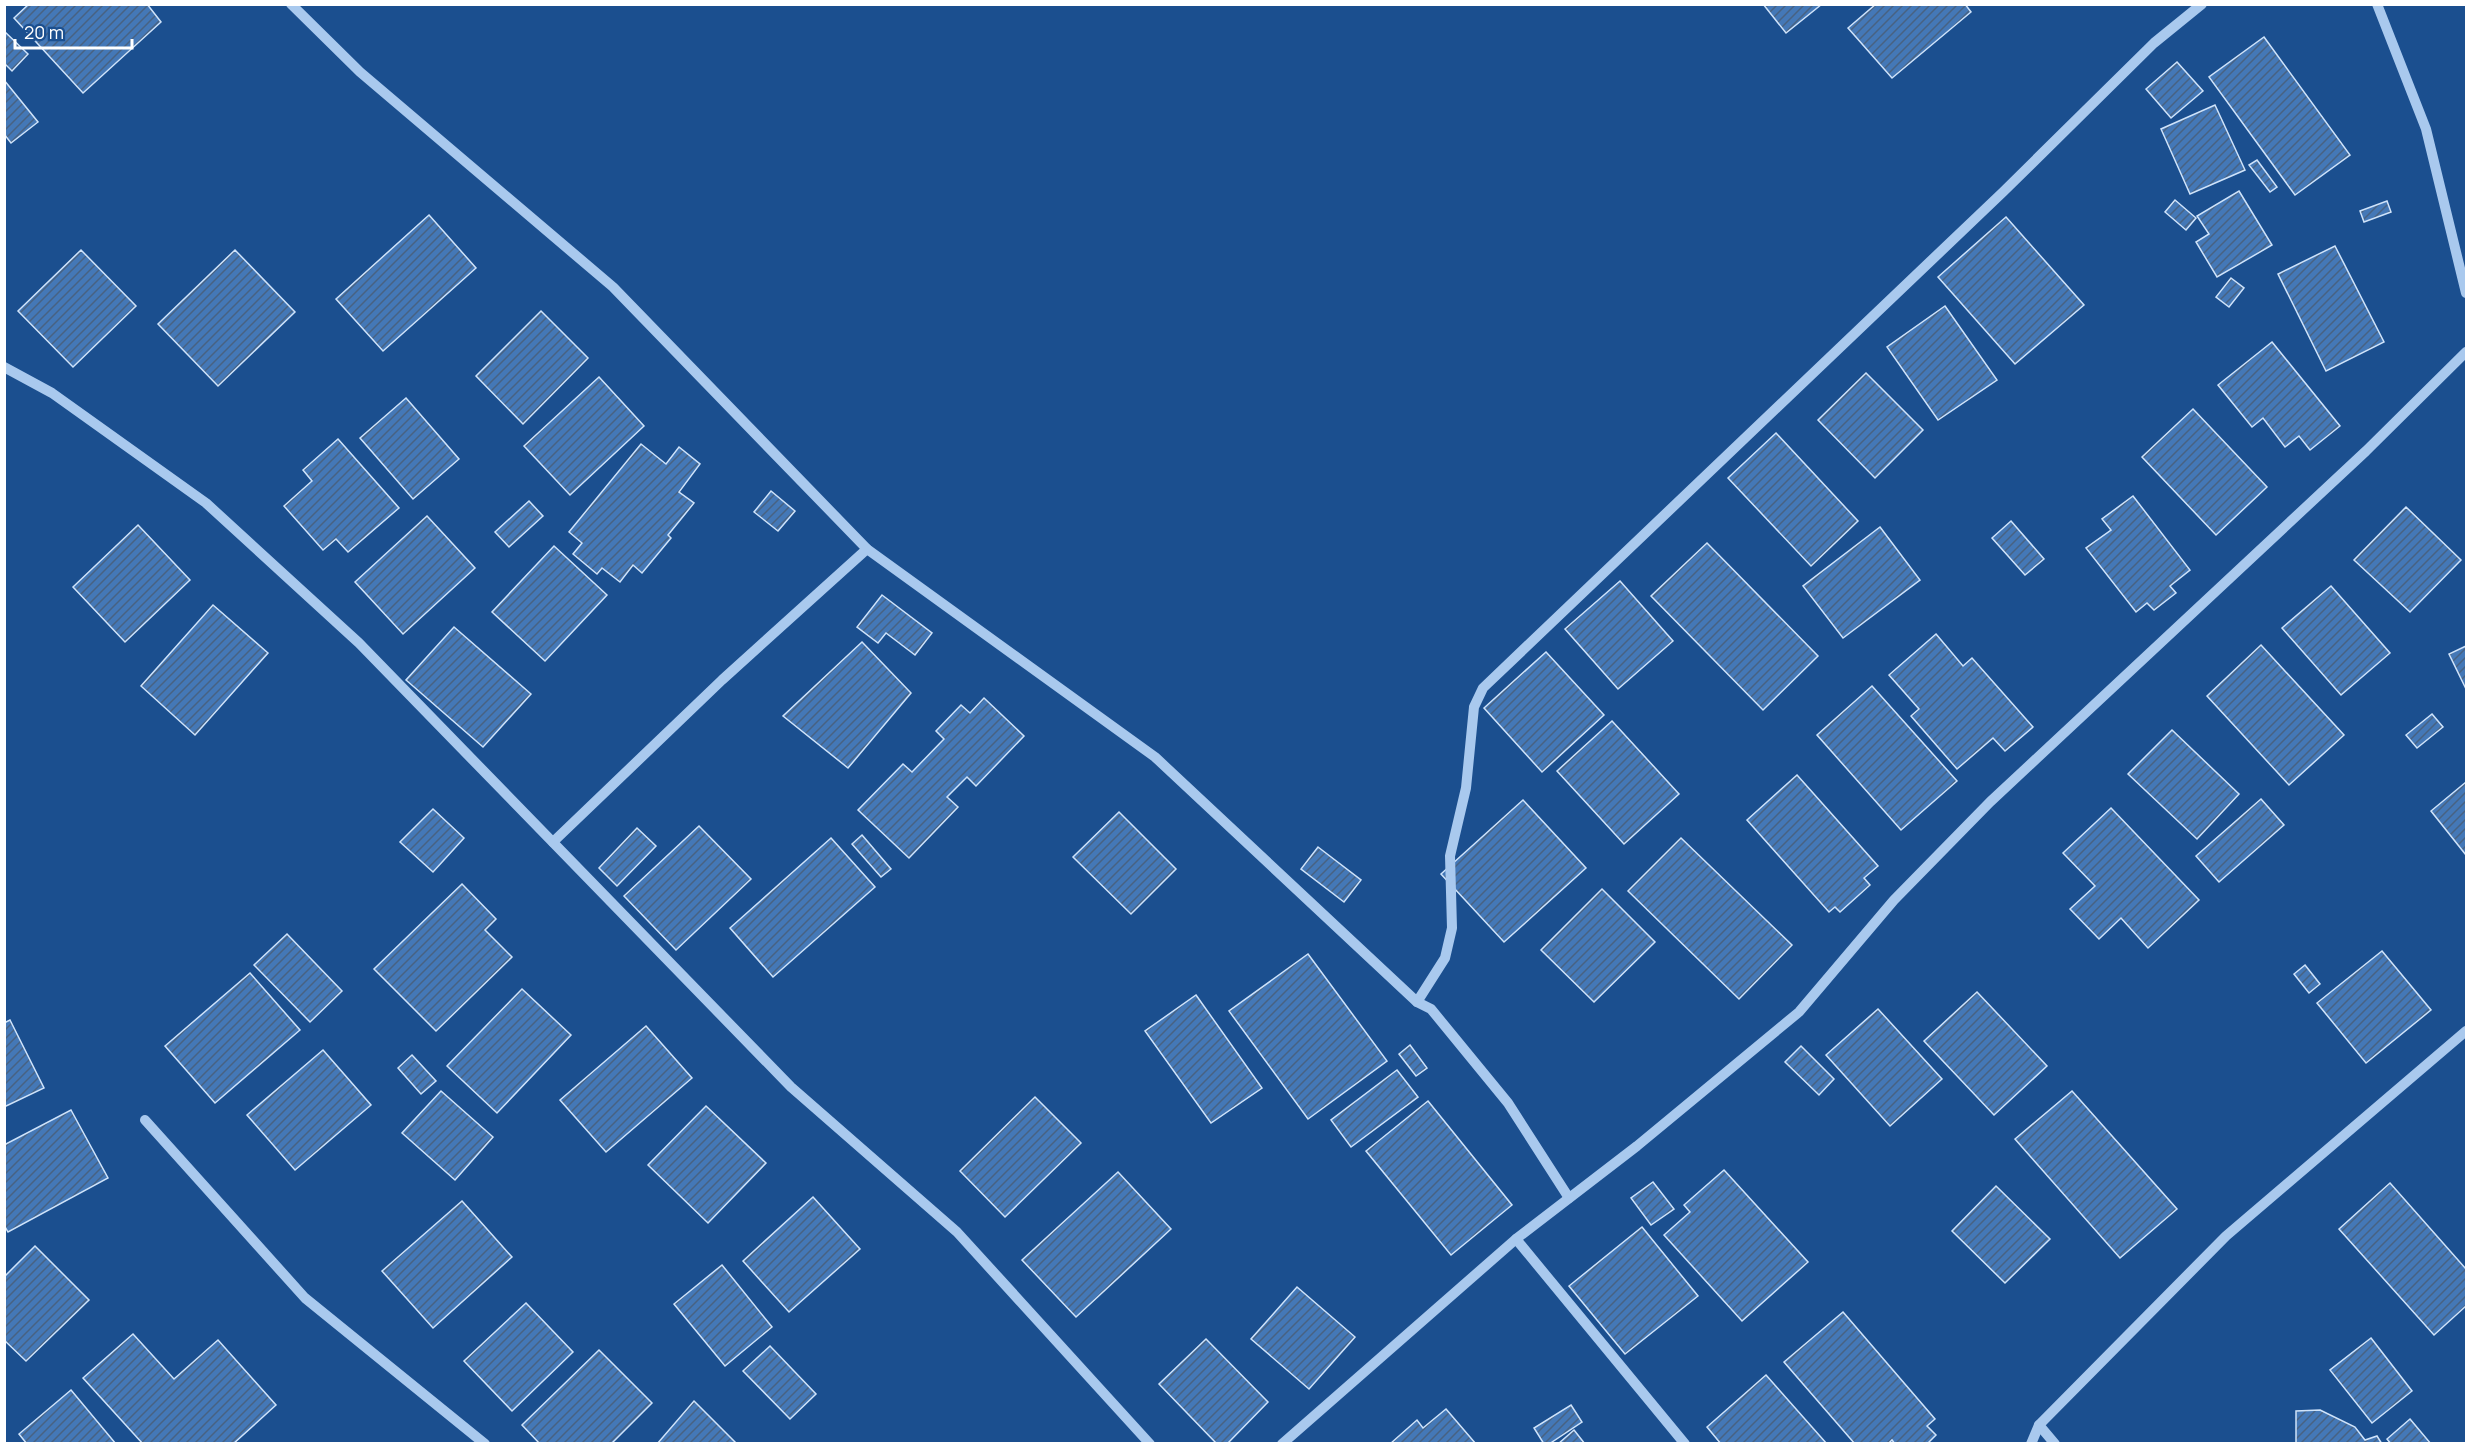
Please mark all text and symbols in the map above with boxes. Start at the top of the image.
scale bar [15,12,132,50]
text: 20 m [24,20,64,44]

